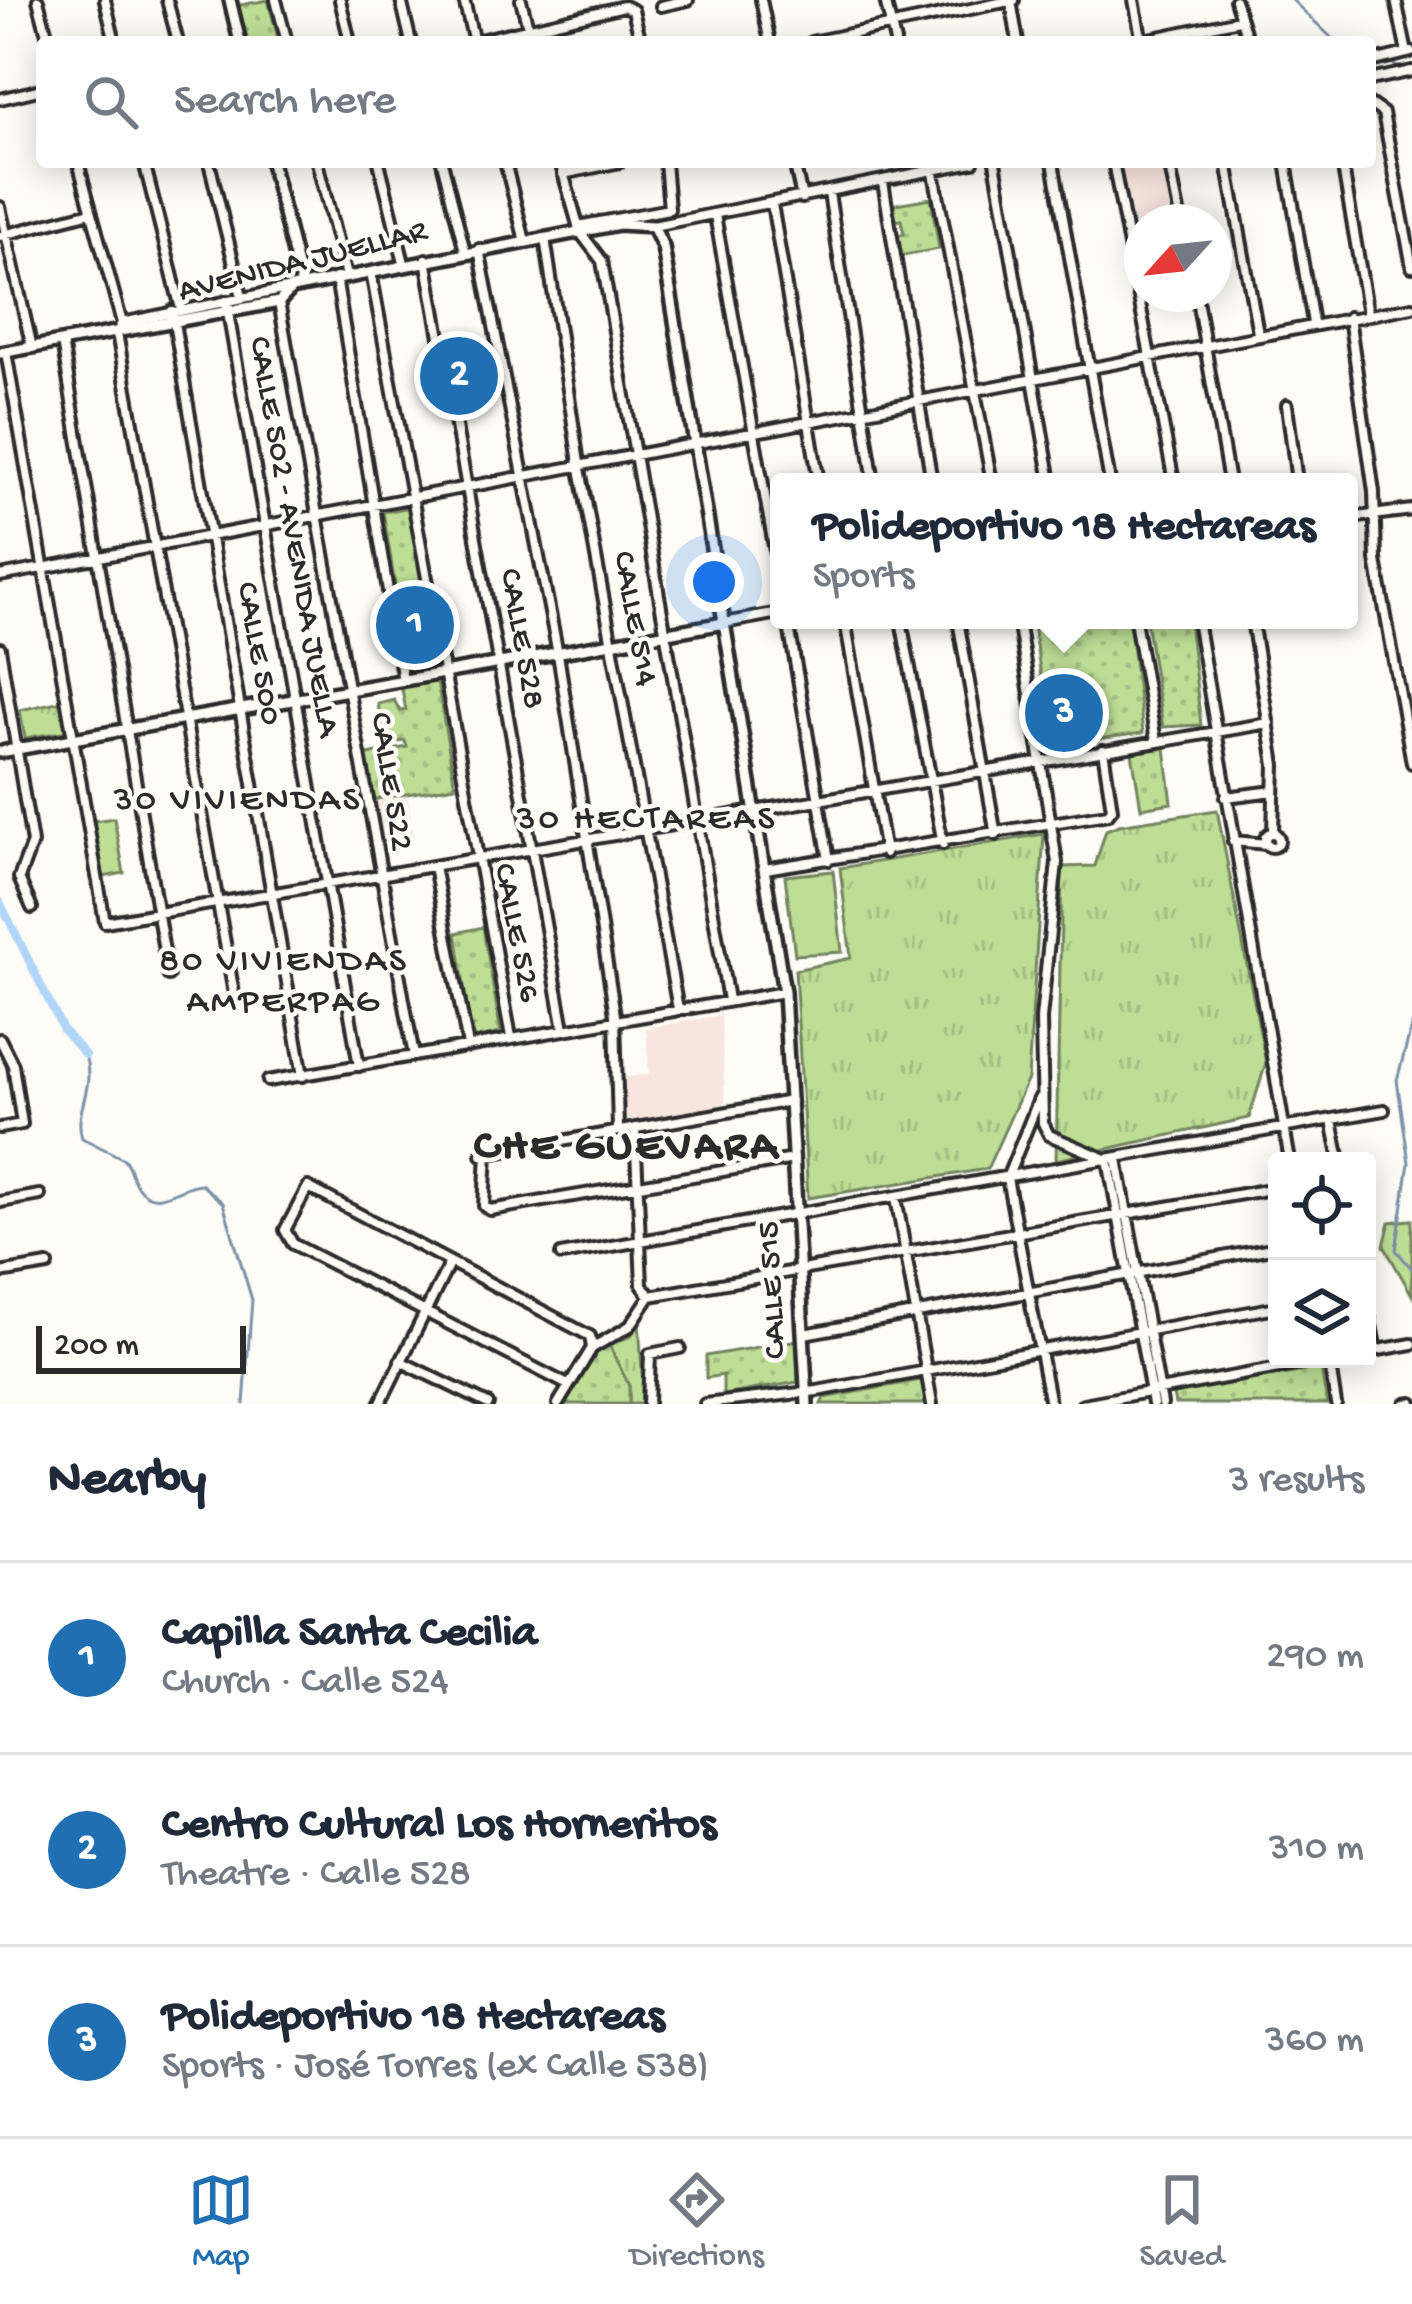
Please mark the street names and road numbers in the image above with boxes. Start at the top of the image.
street label: AVENIDA JUELLAR [175,213,433,312]
street label: CALLE 502 - AVENIDA JUELLA [238,334,346,741]
street label: CALLE 514 [602,549,664,690]
street label: CALLE 528 [489,566,551,712]
street label: CALLE 500 [226,579,288,729]
street label: CALLE 522 [359,710,419,854]
street label: CALLE 526 [483,861,547,1006]
street label: CALLE 515 [751,1220,797,1360]

